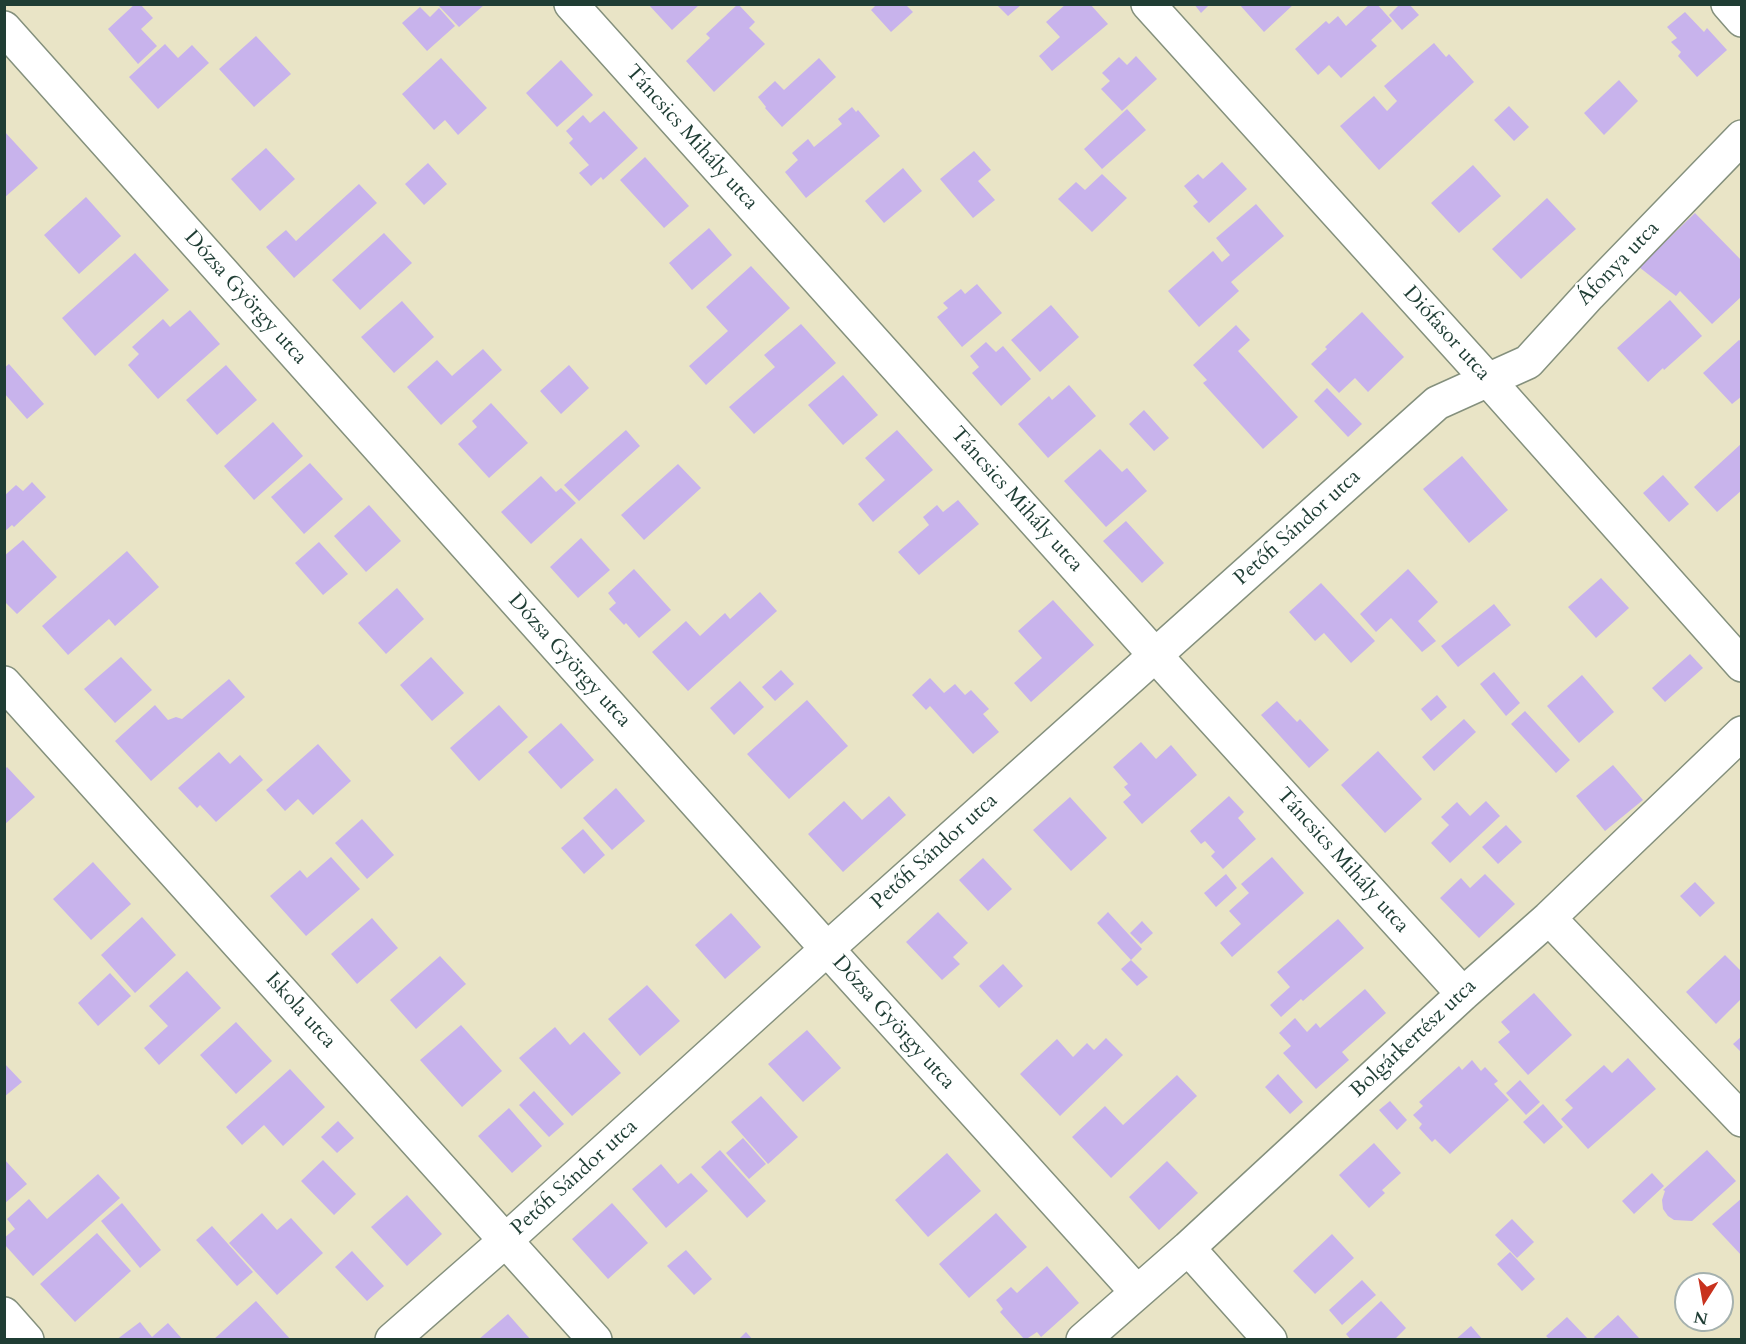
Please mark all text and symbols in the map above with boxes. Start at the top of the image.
street label: Táncsics Mihály utca [619,60,763,216]
street label: Áfonya utca [1573,217,1665,311]
street label: Dózsa György utca [178,226,312,370]
street label: Diófasor utca [1397,282,1495,386]
street label: Táncsics Mihály utca [944,422,1088,578]
street label: Petőfi Sándor utca [1230,465,1366,591]
street label: Dózsa György utca [502,589,636,733]
street label: Táncsics Mihály utca [1270,783,1414,939]
street label: Petőfi Sándor utca [867,789,1003,915]
street label: Dózsa György utca [826,951,960,1095]
street label: Iskola utca [259,968,341,1054]
street label: Bolgárkertész utca [1346,974,1482,1104]
street label: Petőfi Sándor utca [507,1115,643,1241]
north arrow [1674,1272,1734,1332]
text: N [1692,1306,1710,1330]

